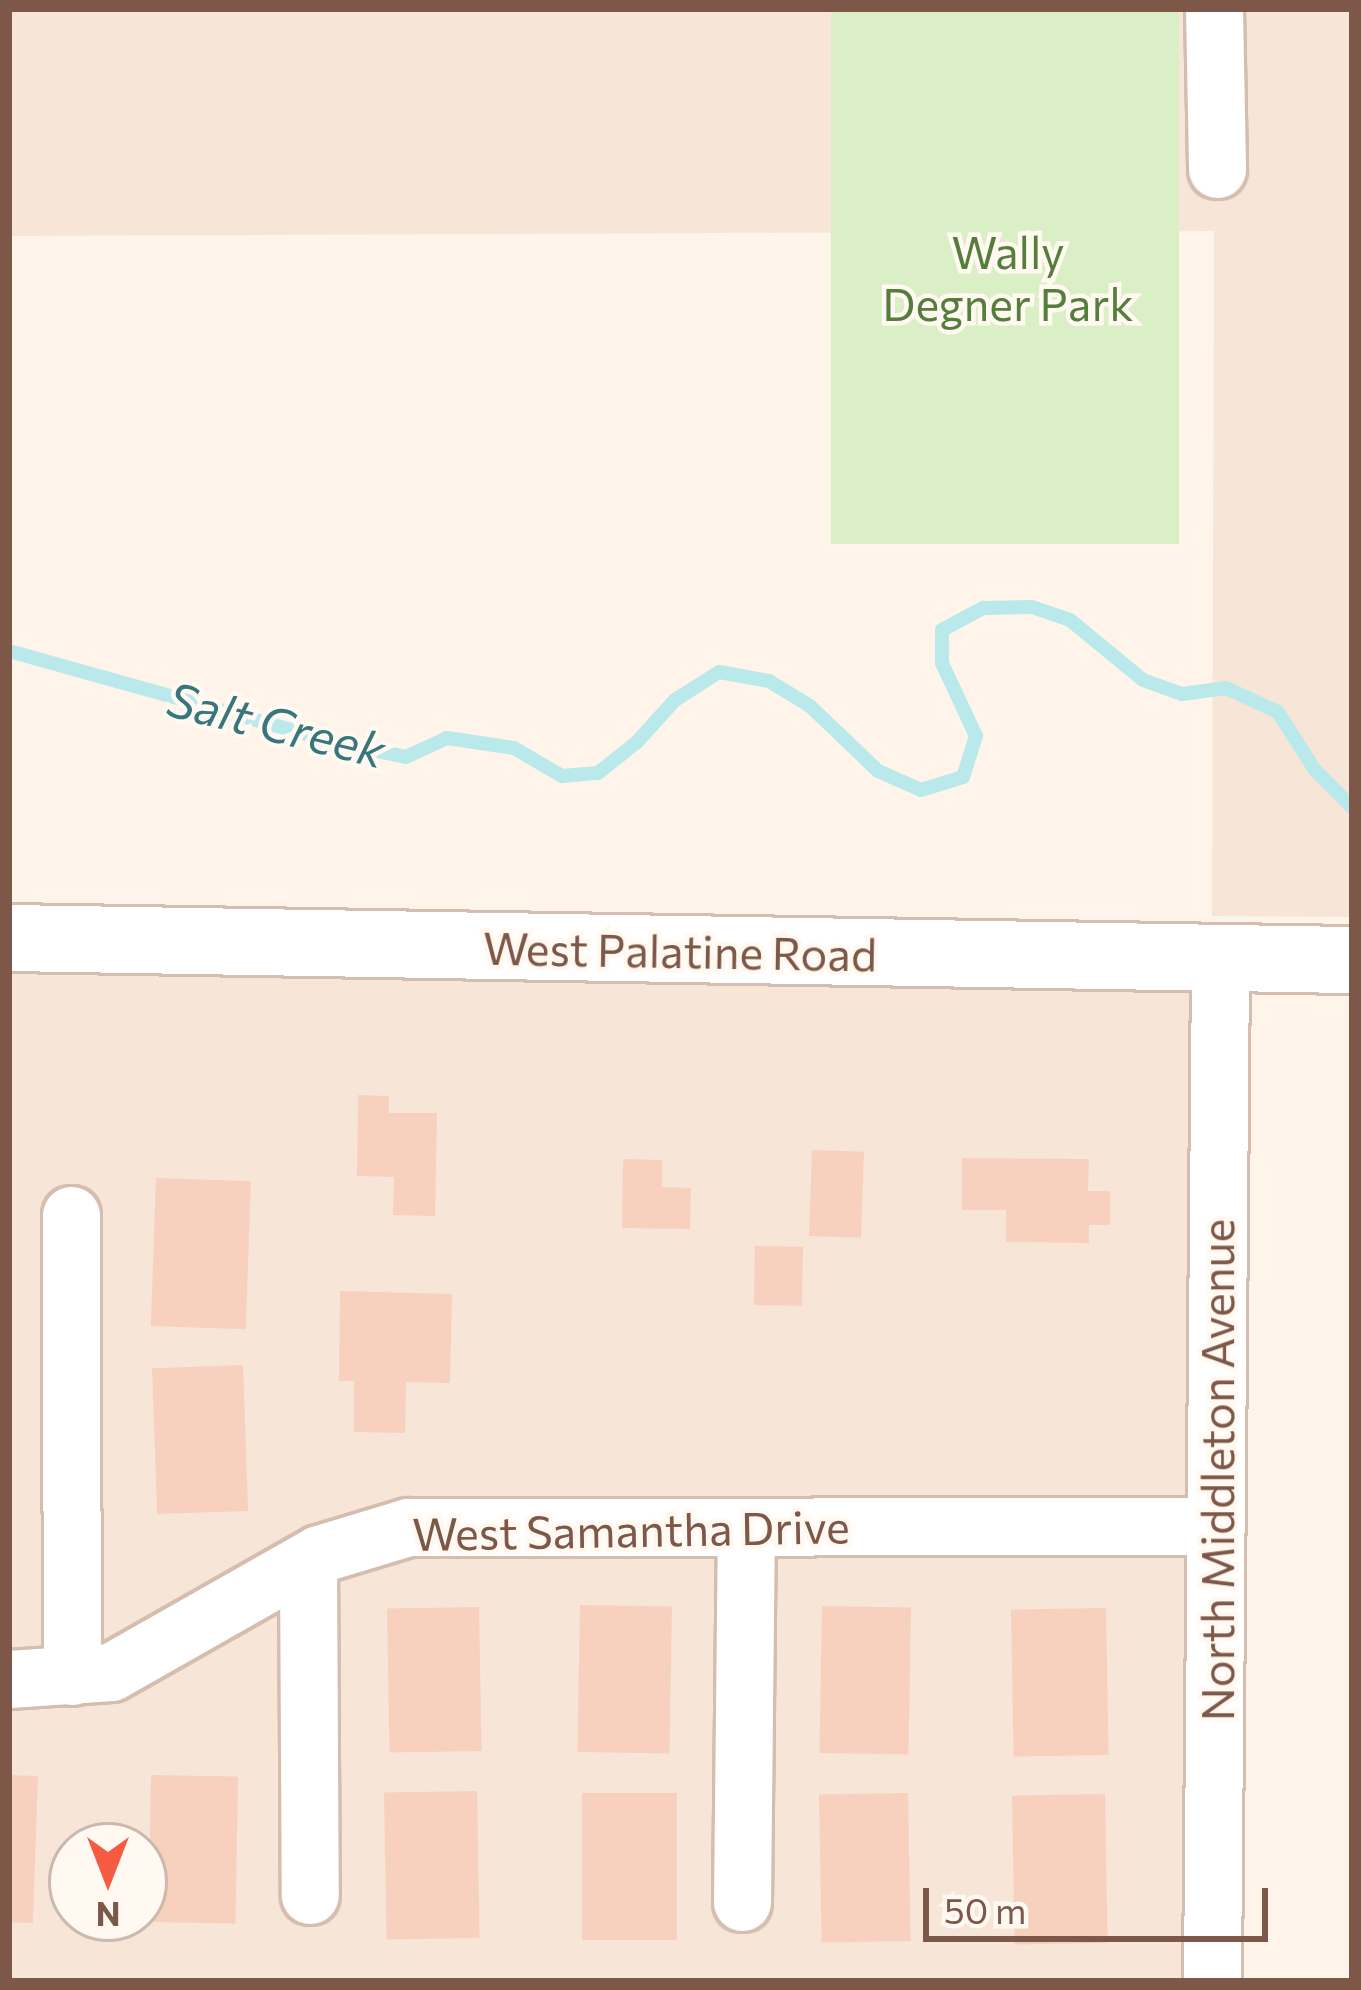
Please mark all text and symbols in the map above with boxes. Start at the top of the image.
park label: Wally Degner Park [882,224,1134,330]
water label: Salt Creek [162,668,392,778]
street label: West Palatine Road [483,920,877,980]
street label: North Middleton Avenue [1189,1219,1243,1721]
street label: West Samantha Drive [412,1498,850,1560]
north arrow [48,1822,168,1942]
scale bar [929,1864,1274,1938]
text: 50 m [944,1887,1026,1931]
text: N [96,1895,120,1936]

